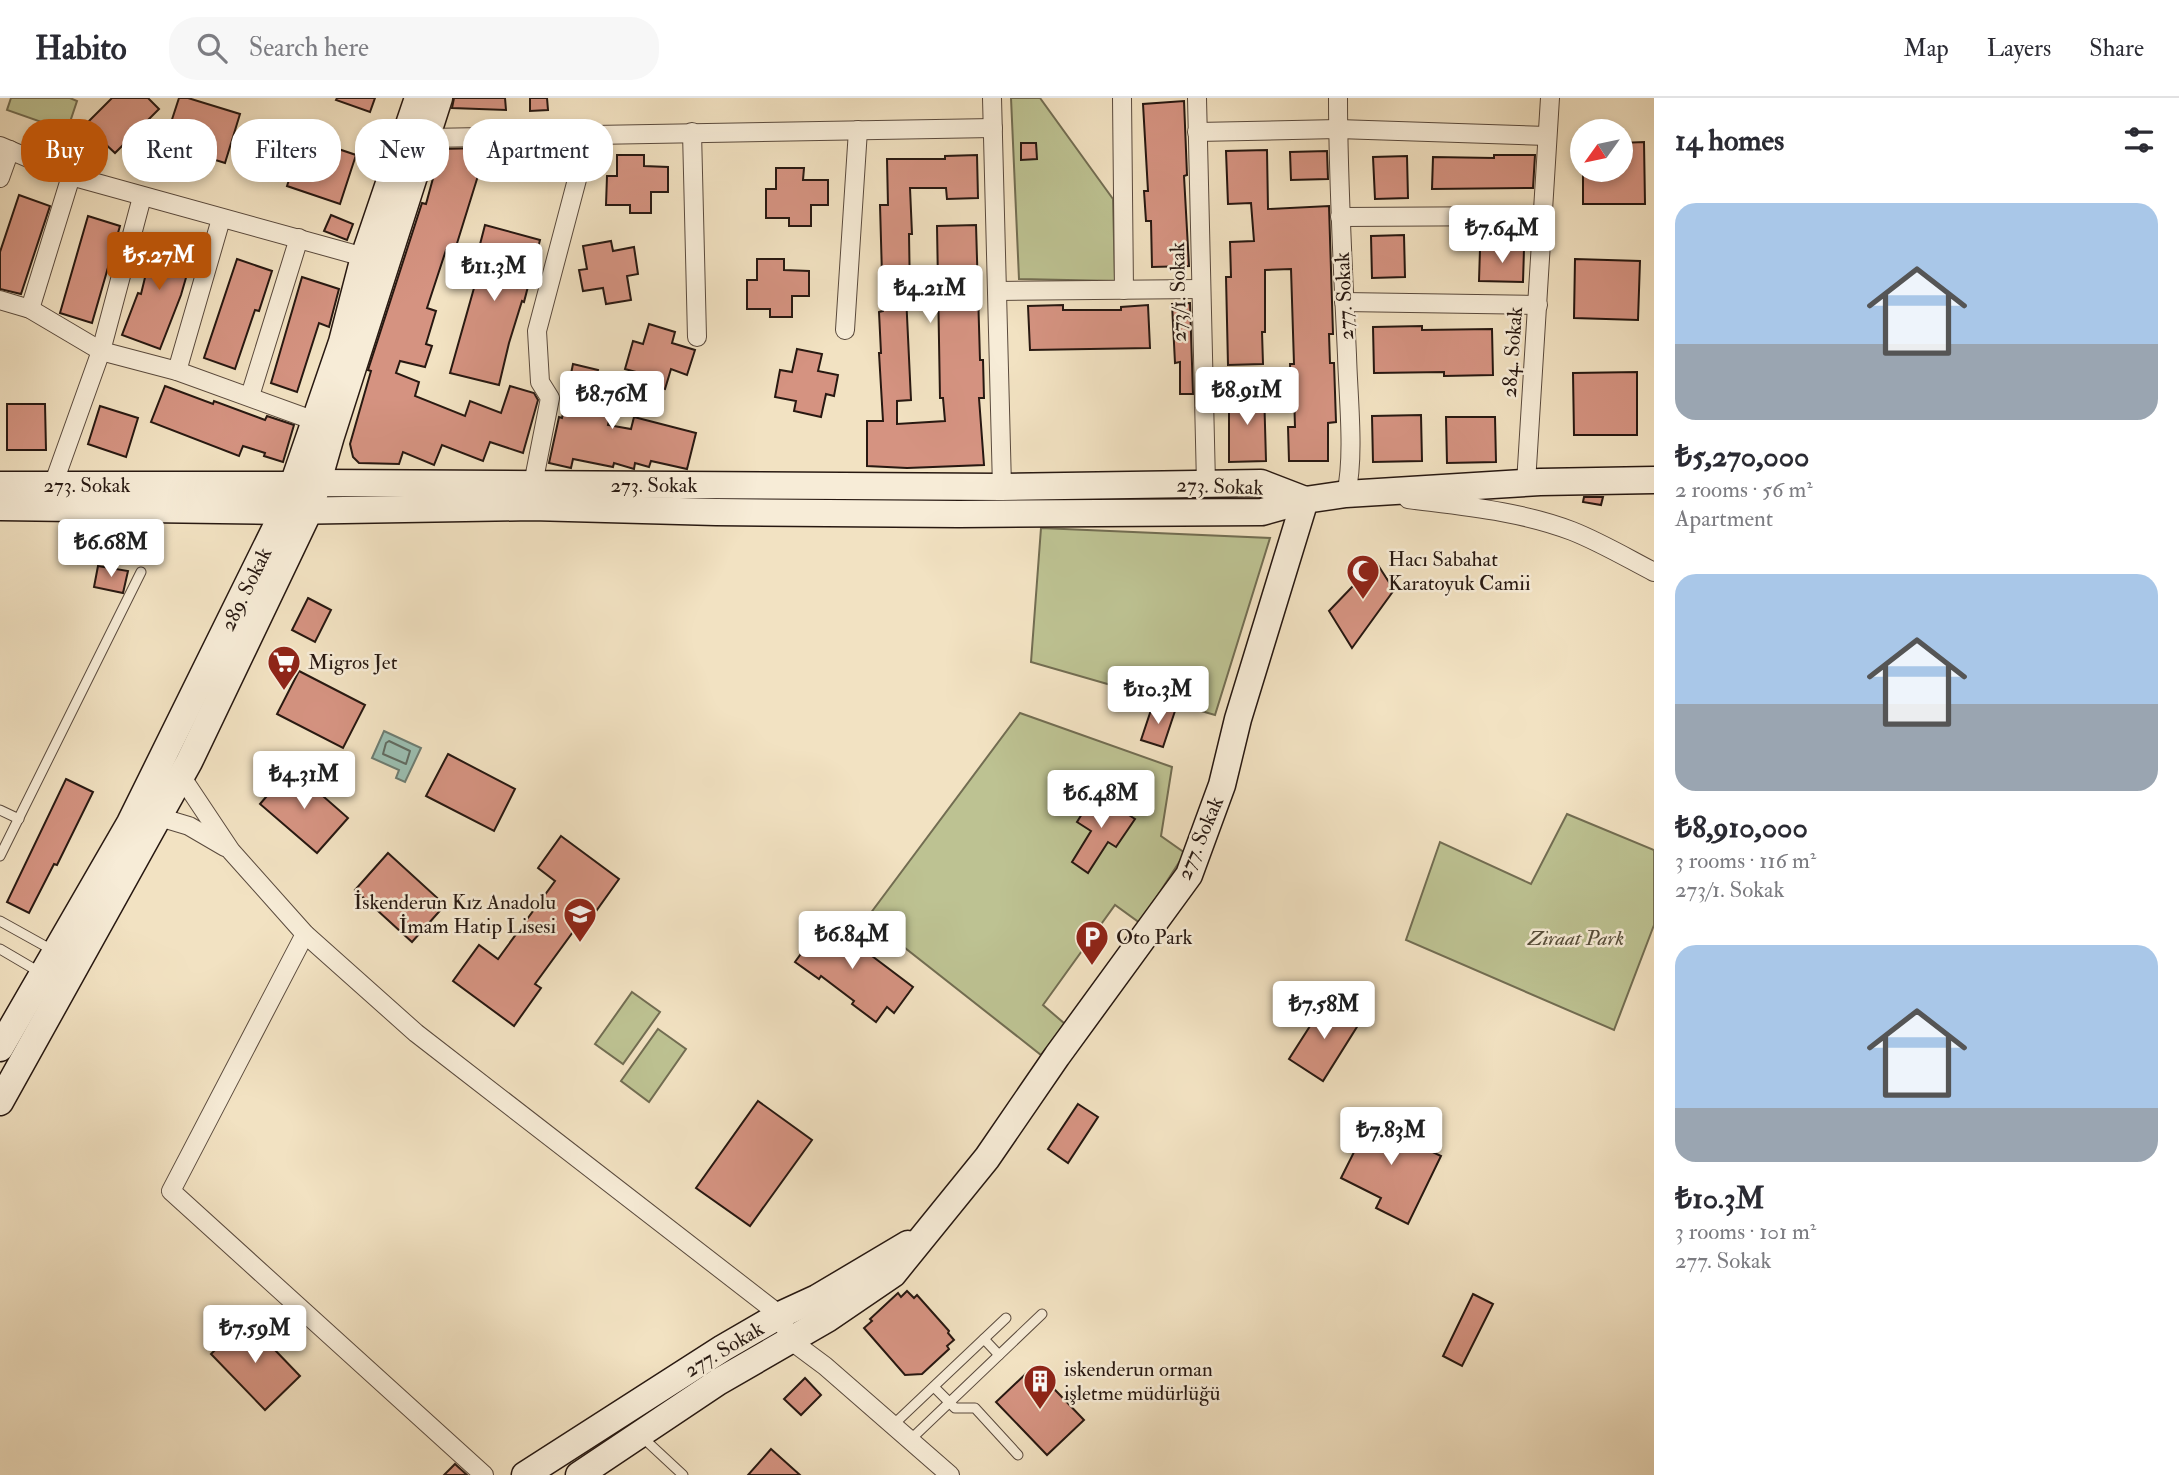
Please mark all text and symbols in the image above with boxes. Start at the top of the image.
search box [169,17,659,80]
text: Habito [35,28,127,69]
icon: search [193,29,231,67]
text: Search here [249,32,369,64]
text: Map [1904,33,1949,64]
text: Layers [1987,33,2051,64]
text: Share [2089,33,2144,64]
chip: Buy [21,119,108,182]
chip: Rent [122,119,217,182]
chip: Filters [231,119,341,182]
chip: New [355,119,449,182]
chip: Apartment [463,119,613,182]
north arrow [1570,119,1633,182]
map controls [1570,119,1633,182]
icon: filters [2120,121,2158,159]
text: 14 homes [1675,122,1784,159]
pin: ₺7.64M [1445,206,1559,265]
text: ₺7.64M [1465,213,1539,242]
pin: ₺5.27M [102,232,216,292]
text: ₺5.27M [123,240,195,269]
street label: 273/1. Sokak [1164,242,1193,342]
pin: ₺11.3M [437,244,551,303]
icon: home [1854,248,1980,374]
text: ₺11.3M [461,251,527,280]
street label: 277. Sokak [1329,251,1360,341]
pin: ₺4.21M [873,266,987,325]
text: ₺4.21M [894,273,966,302]
street label: 284. Sokak [1496,306,1529,398]
pin: ₺8.91M [1190,368,1304,427]
pin: ₺8.76M [555,372,669,431]
text: ₺8.91M [1212,375,1282,404]
text: ₺8.76M [576,379,648,408]
text: ₺5,270,000 [1675,438,1809,475]
street label: 273. Sokak [1176,471,1264,502]
street label: 273. Sokak [43,472,131,499]
street label: 273. Sokak [610,472,698,499]
text: 2 rooms · 56 m² [1675,475,1813,504]
text: Apartment [1675,504,1773,533]
pin: ₺6.68M [54,519,168,579]
text: ₺6.68M [74,527,148,556]
street label: 289. Sokak [215,543,278,636]
place label: Hacı Sabahat Karatoyuk Camii [1388,546,1531,597]
mosque icon: Hacı Sabahat Karatoyuk Camii [1344,552,1382,601]
icon: home [1854,619,1980,745]
supermarket icon: Migros Jet [265,643,303,692]
place label: Migros Jet [308,649,398,676]
pin: ₺10.3M [1101,666,1215,726]
text: ₺10.3M [1124,674,1192,703]
pin: ₺4.31M [247,752,361,811]
text: ₺4.31M [269,759,339,788]
pin: ₺6.48M [1044,770,1158,830]
text: ₺6.48M [1064,778,1139,807]
street label: 277. Sokak [1171,792,1230,884]
text: ₺8,910,000 [1675,809,1808,846]
text: 3 rooms · 116 m² [1675,846,1816,875]
text: 273/1. Sokak [1675,875,1785,904]
place label: İskenderun Kız Anadolu İmam Hatip Lisesi [354,889,556,940]
school or university icon: İskenderun Kız Anadolu İmam Hatip Lisesi [561,895,599,944]
pin: ₺6.84M [795,912,909,971]
parking icon: Oto Park [1073,918,1111,967]
text: ₺6.84M [815,919,889,948]
place label: Oto Park [1116,924,1193,951]
park label: Ziraat Park [1527,925,1624,952]
pin: ₺7.58M [1267,982,1381,1041]
text: ₺7.58M [1289,989,1359,1018]
icon: home [1854,990,1980,1116]
pin: ₺7.83M [1334,1108,1448,1167]
text: ₺7.83M [1356,1115,1426,1144]
text: ₺10.3M [1675,1180,1764,1217]
text: 3 rooms · 101 m² [1675,1217,1816,1246]
text: 277. Sokak [1675,1246,1772,1275]
pin: ₺7.59M [198,1306,312,1365]
text: ₺7.59M [219,1313,291,1342]
street label: 277. Sokak [680,1315,769,1384]
place label: iskenderun orman işletme müdürlüğü [1064,1356,1221,1407]
building icon: iskenderun orman işletme müdürlüğü [1021,1362,1059,1411]

